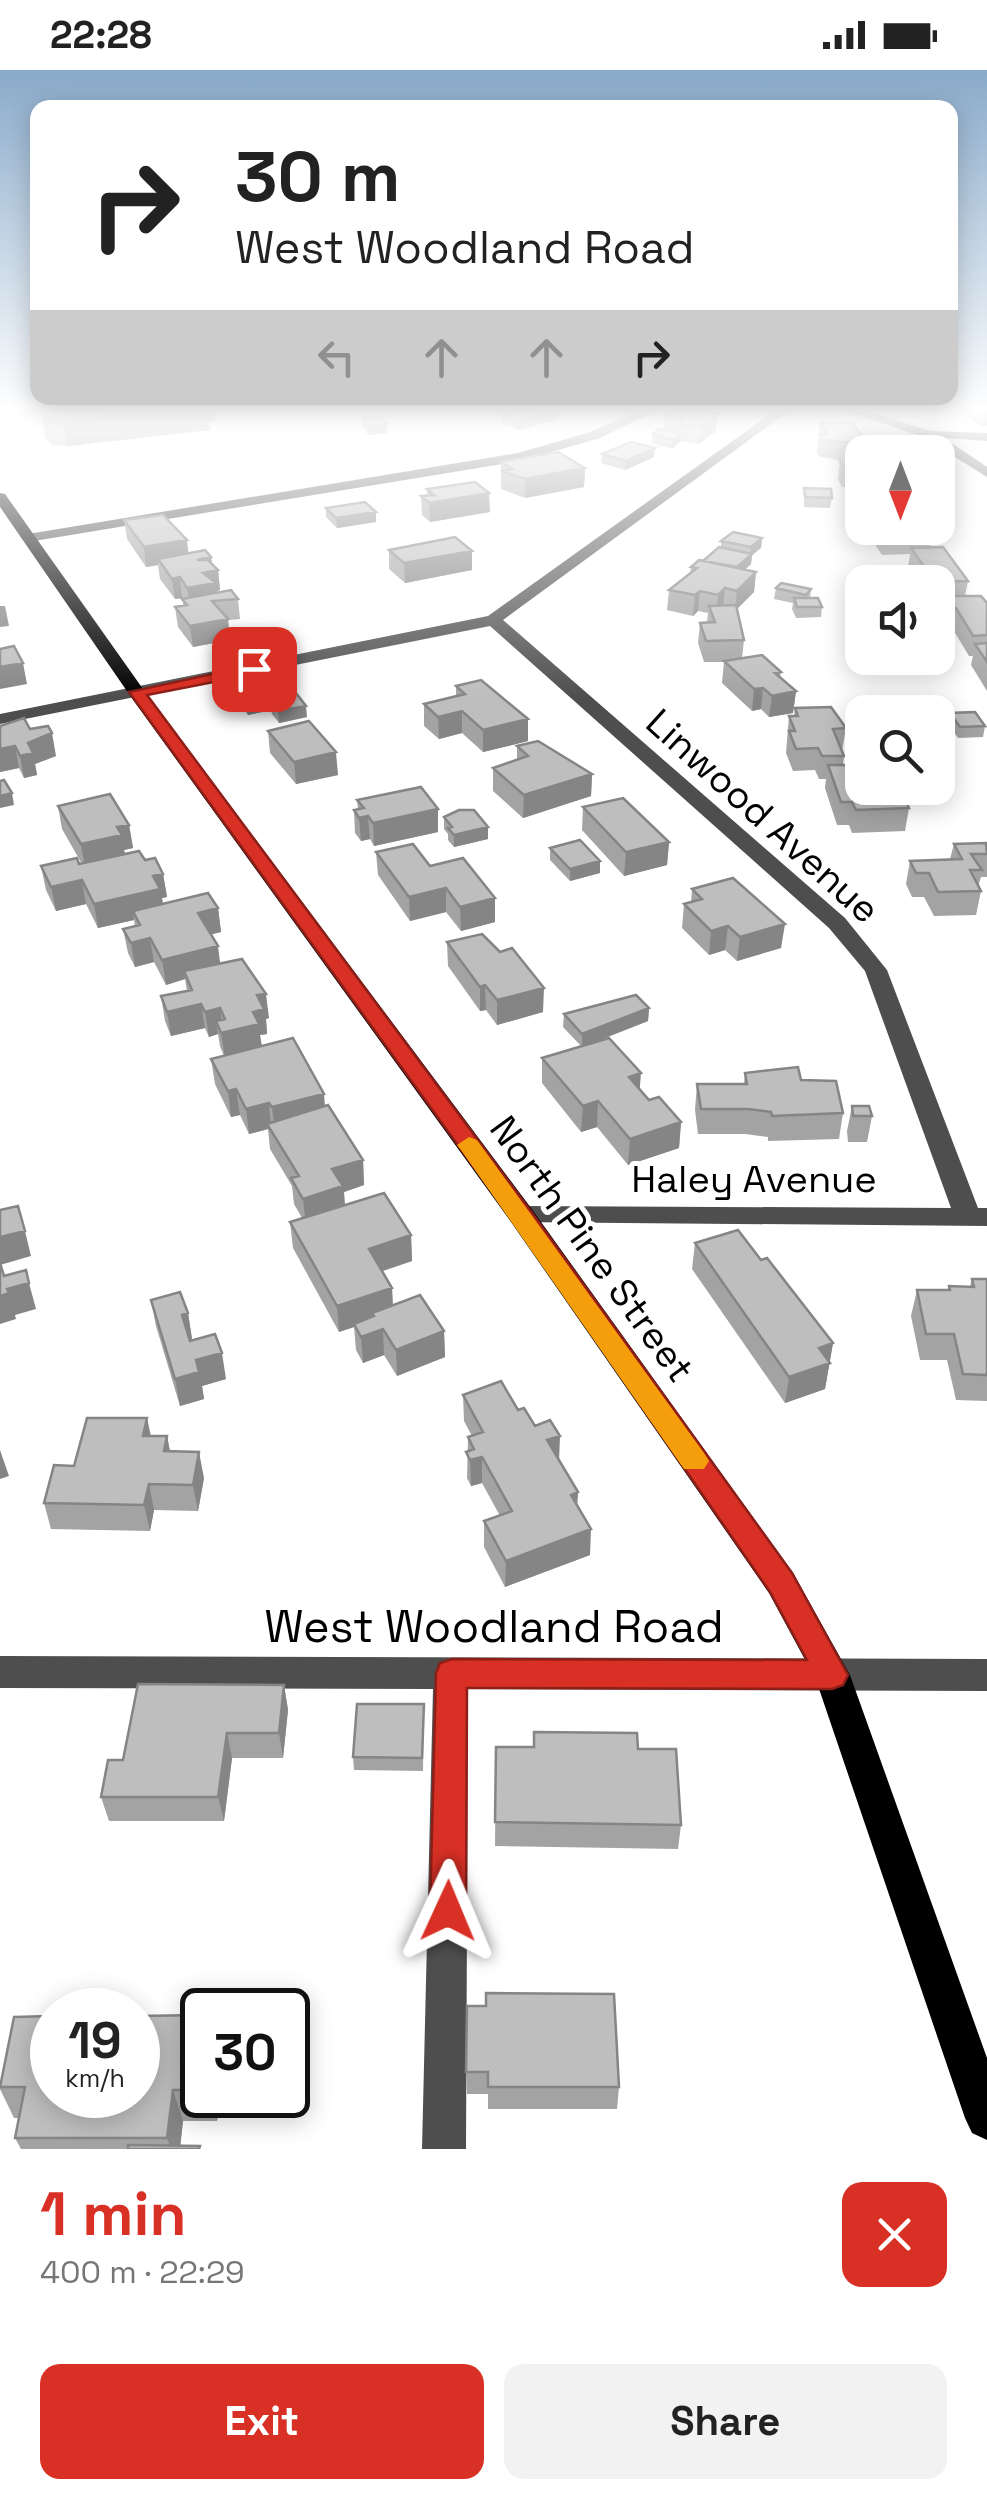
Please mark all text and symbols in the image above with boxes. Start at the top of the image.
text: 22:28 [50,11,152,59]
text: 30 m [235,132,400,221]
icon: right [70,140,200,270]
text: West Woodland Road [235,219,694,276]
icon: left [309,330,364,385]
icon: ahead [414,330,469,385]
icon: ahead [519,330,574,385]
icon: right [624,330,679,385]
north arrow [845,435,955,545]
map controls [845,435,955,805]
button: sound [845,565,955,675]
pin [212,627,297,712]
icon: arrive [227,642,282,697]
button: search [845,695,955,805]
street label: Linwood Avenue [636,698,890,934]
street label: North Pine Street [479,1106,705,1392]
street label: Haley Avenue [631,1155,877,1203]
street label: West Woodland Road [264,1598,724,1655]
position arrow [396,1859,500,1963]
speed limit sign: 30 [180,1988,310,2118]
text: 19 [68,2009,122,2073]
text: km/h [65,2062,125,2094]
text: 1 min [40,2176,187,2253]
button: close [842,2182,947,2287]
text: 400 m · 22:29 [40,2252,245,2292]
button: Exit [40,2364,484,2479]
button: Share [504,2364,947,2479]

